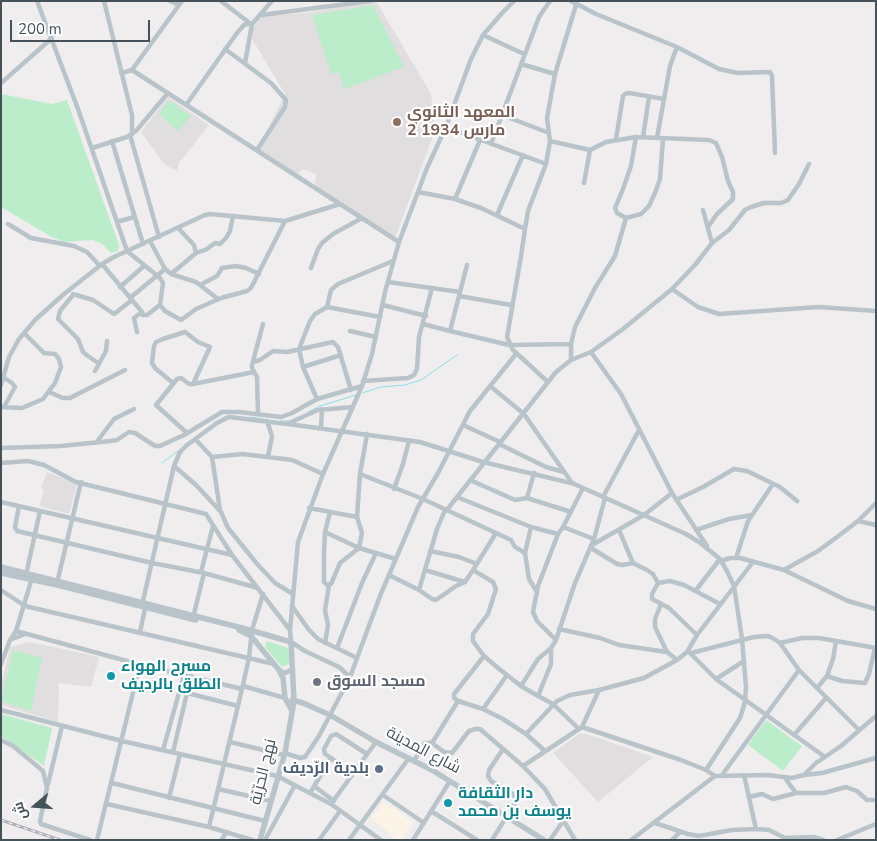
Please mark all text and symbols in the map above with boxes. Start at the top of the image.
scale bar [12,10,152,42]
text: 200 m [18,19,62,39]
place label: المعهد الثانوي 2 مارس 1934 [407,103,515,141]
marker: المعهد الثانوي 2 مارس 1934 [391,116,403,128]
place label: مسرح الهواء الطلق بالرديف [121,657,221,695]
marker: مسرح الهواء الطلق بالرديف [105,670,117,682]
place label: مسجد السوق [327,672,426,692]
marker: مسجد السوق [311,676,323,688]
street label: شارع المدينة [383,723,463,779]
street label: نهج الحرّيّة [247,737,281,807]
place label: بلدية الرّديف [283,759,369,779]
marker: بلدية الرّديف [373,763,385,775]
north arrow [10,781,60,831]
place label: دار الثقافة يوسف بن محمد [458,784,571,822]
marker: دار الثقافة يوسف بن محمد [442,797,454,809]
text: ش [8,799,32,822]

